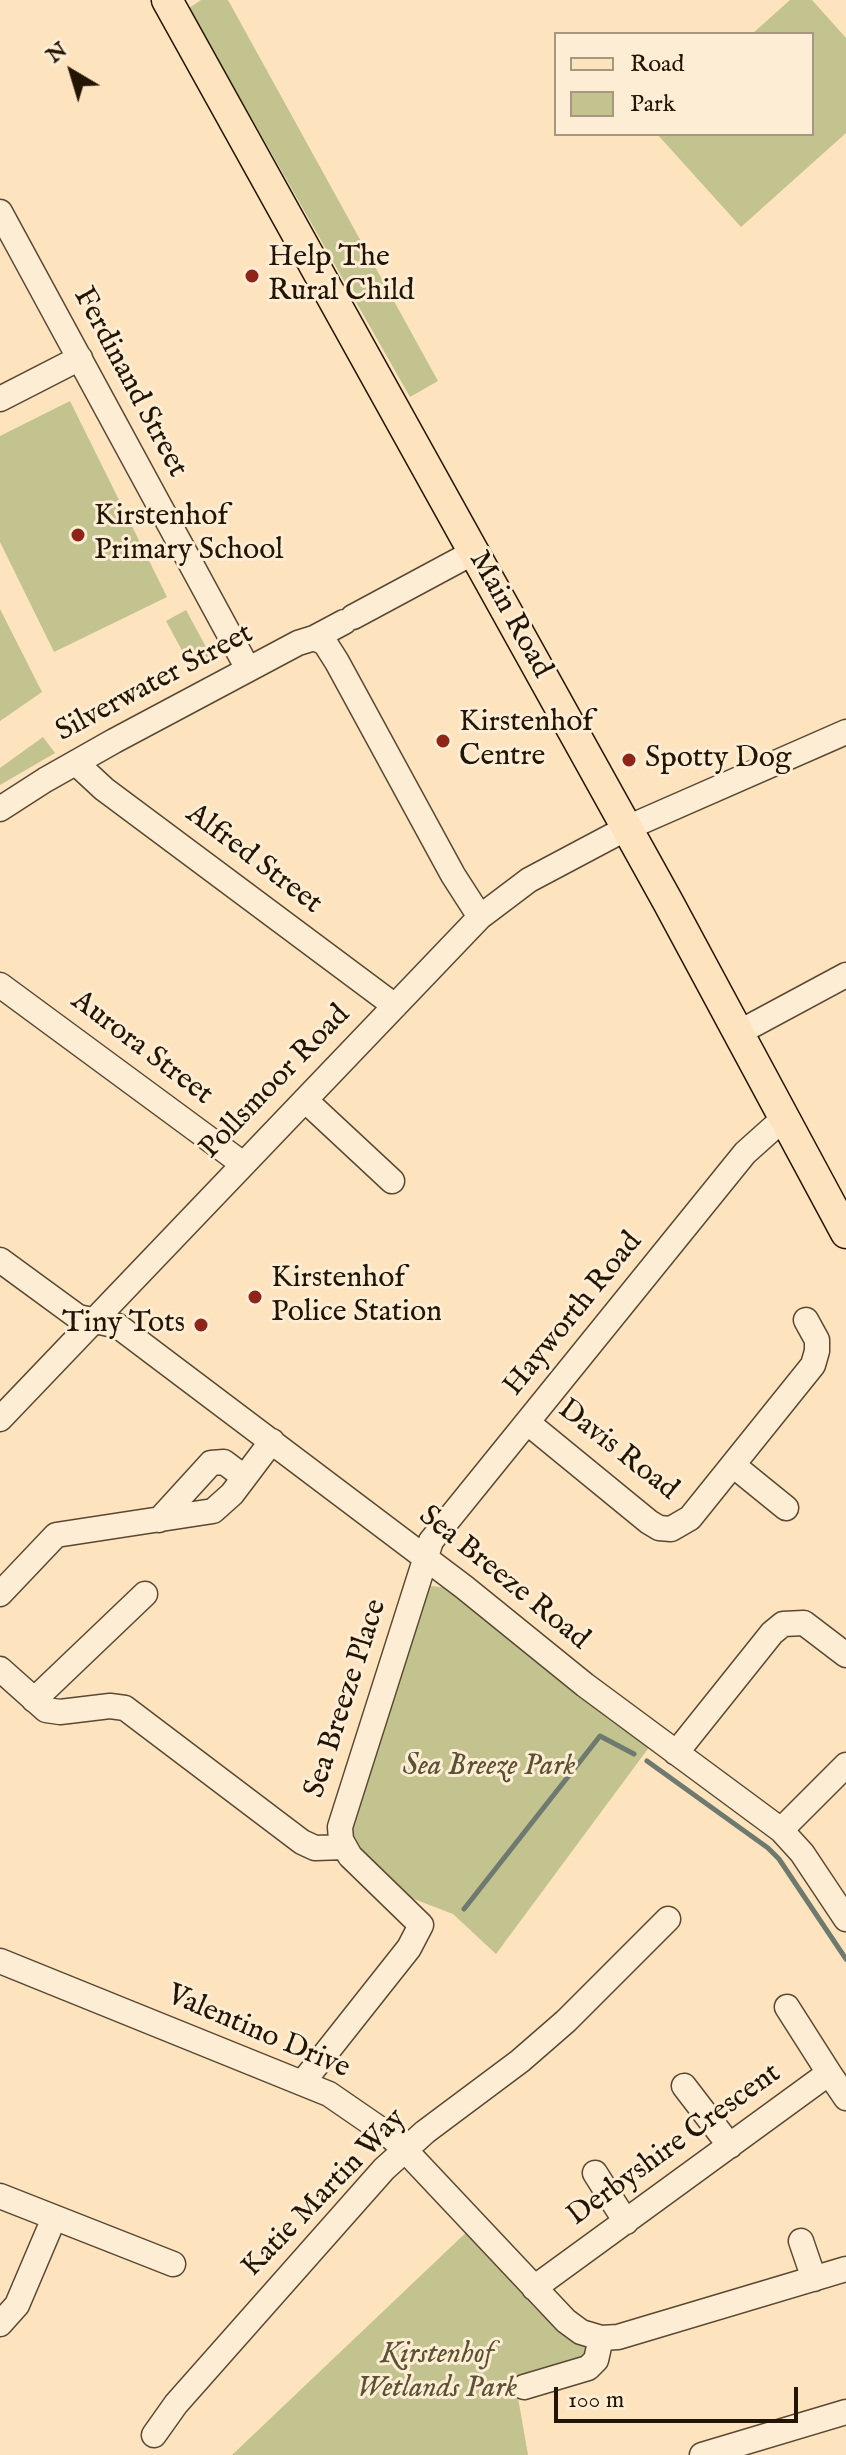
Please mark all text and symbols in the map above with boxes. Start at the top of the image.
north arrow [32,32,112,112]
legend [554,32,814,136]
text: N [41,36,73,70]
text: Road [630,49,684,80]
text: Park [630,89,676,120]
place label: Help The Rural Child [268,241,415,312]
marker: Help The Rural Child [243,267,261,285]
street label: Ferdinand Street [64,282,194,484]
place label: Kirstenhof Primary School [94,500,283,570]
marker: Kirstenhof Primary School [69,526,87,544]
street label: Main Road [459,545,559,685]
street label: Silverwater Street [50,617,260,751]
place label: Kirstenhof Centre [459,706,593,776]
marker: Kirstenhof Centre [434,732,452,750]
place label: Spotty Dog [645,742,791,778]
marker: Spotty Dog [620,751,638,769]
street label: Alfred Street [178,797,328,923]
street label: Aurora Street [63,984,219,1114]
street label: Pollsmoor Road [193,998,359,1168]
street label: Hayworth Road [497,1226,651,1404]
place label: Kirstenhof Police Station [271,1262,442,1332]
marker: Kirstenhof Police Station [246,1288,264,1306]
place label: Tiny Tots [62,1307,185,1343]
marker: Tiny Tots [192,1316,210,1334]
street label: Davis Road [550,1393,684,1509]
street label: Sea Breeze Road [410,1499,596,1659]
street label: Sea Breeze Place [298,1595,396,1803]
park label: Sea Breeze Park [402,1750,576,1786]
street label: Valentino Drive [161,1978,355,2088]
street label: Derbyshire Crescent [561,2057,789,2235]
street label: Katie Martin Way [236,2102,414,2286]
park label: Kirstenhof Wetlands Park [357,2338,517,2408]
scale bar [558,2371,802,2421]
text: 100 m [568,2385,624,2416]

